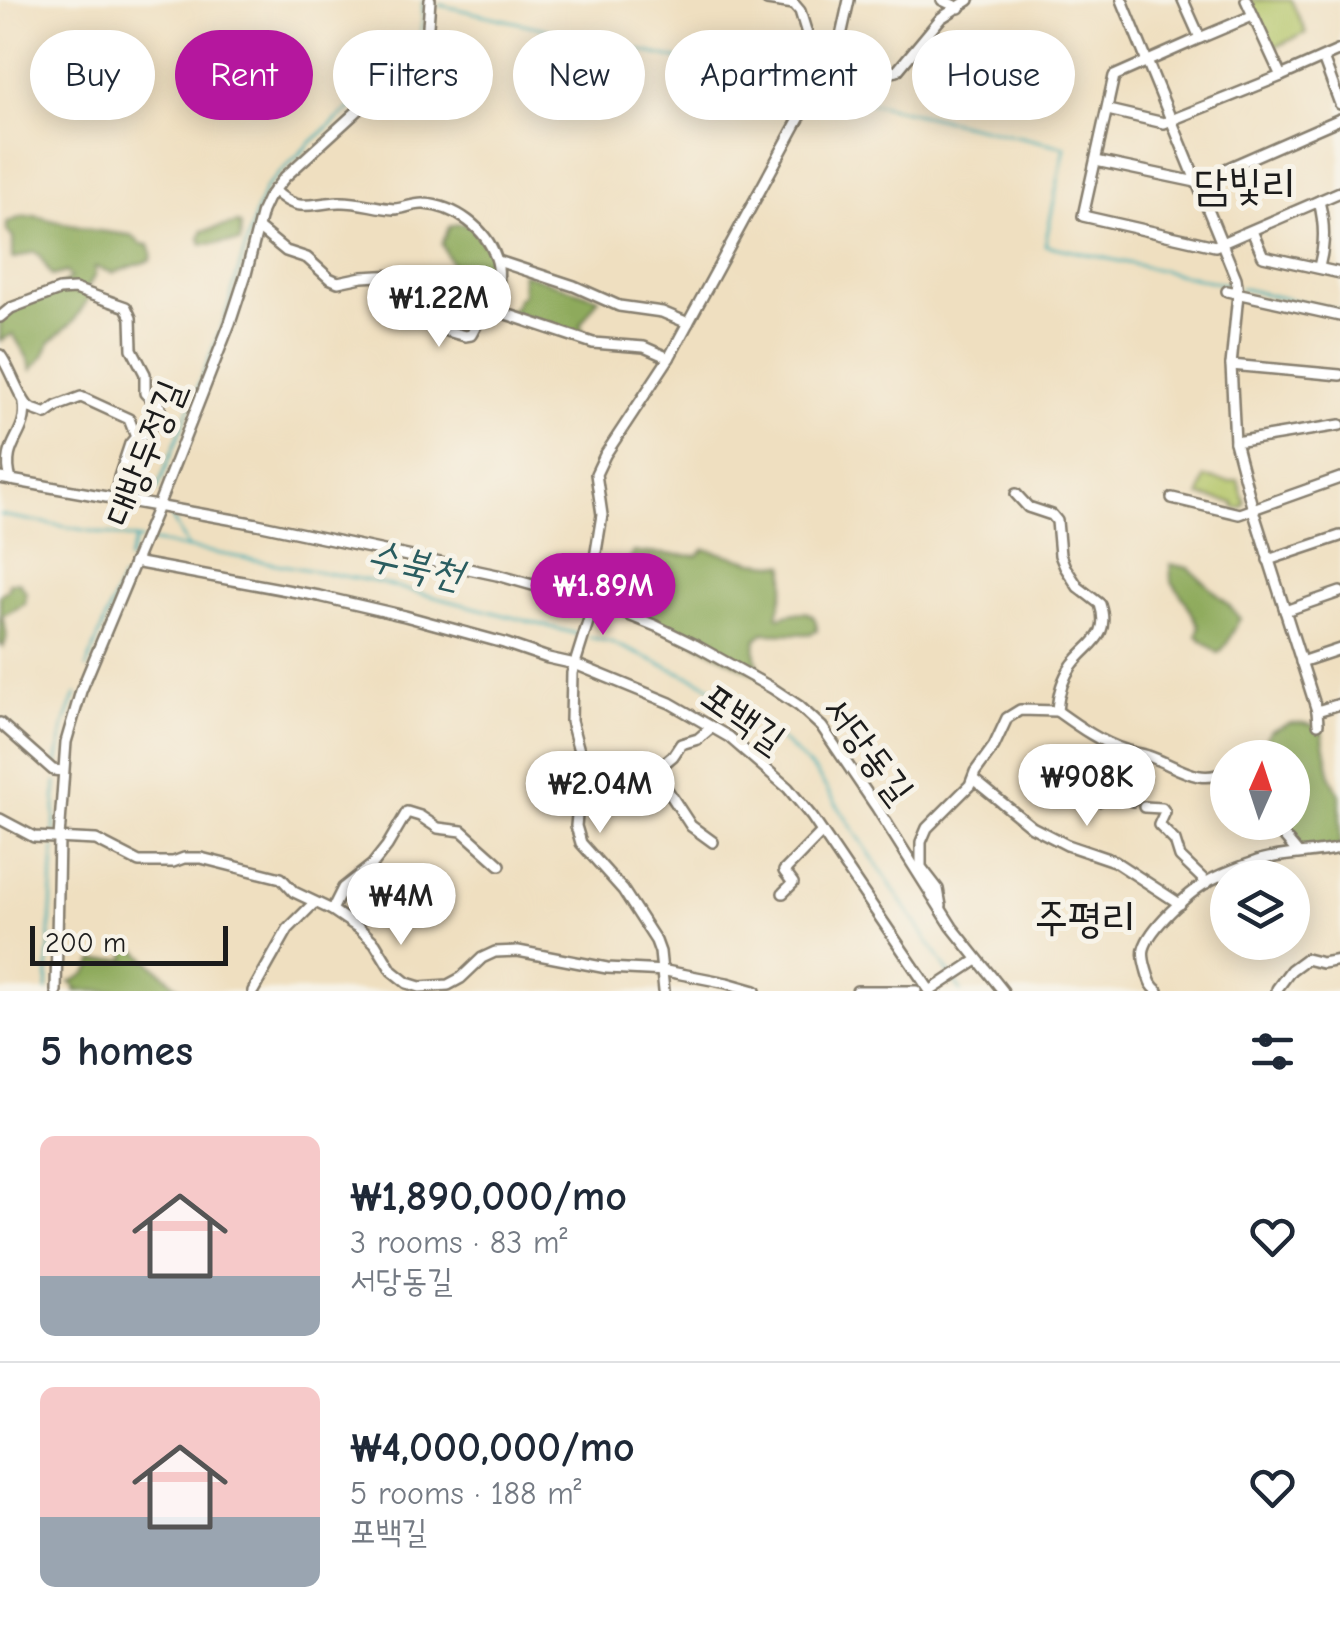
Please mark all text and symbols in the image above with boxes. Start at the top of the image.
chip: Buy [30,30,155,120]
chip: Rent [175,30,313,120]
chip: Filters [333,30,493,120]
chip: New [513,30,645,120]
chip: Apartment [665,30,892,120]
chip: House [912,30,1075,120]
district label: 담빛리 [1194,161,1296,210]
pin: ₩1.22M [358,265,520,350]
text: ₩1.22M [389,279,489,316]
street label: 대방두정길 [96,374,194,532]
water label: 수북천 [363,532,471,599]
pin: ₩1.89M [522,553,684,638]
text: ₩1.89M [552,567,654,604]
street label: 포백길 [693,674,793,762]
street label: 서당동길 [814,688,922,812]
north arrow [1210,740,1310,840]
map controls [1210,740,1310,960]
pin: ₩908K [1017,744,1157,829]
pin: ₩2.04M [519,751,681,836]
text: ₩908K [1040,758,1134,795]
text: ₩2.04M [548,765,652,802]
button: layers [1210,860,1310,960]
pin: ₩4M [353,863,449,948]
text: ₩4M [369,877,433,914]
district label: 주평리 [1034,894,1136,943]
scale bar [30,921,228,966]
text: 200 m [45,927,126,959]
icon: filters [1245,1024,1300,1079]
text: 5 homes [40,1027,193,1076]
text: ₩1,890,000/mo [350,1172,627,1221]
icon: home [120,1176,240,1296]
icon: heart [1245,1209,1300,1264]
text: 3 rooms · 83 m² [350,1224,567,1261]
text: 서당동길 [350,1262,453,1299]
text: ₩4,000,000/mo [350,1423,635,1472]
icon: home [120,1427,240,1547]
icon: heart [1245,1460,1300,1515]
text: 5 rooms · 188 m² [350,1475,582,1512]
text: 포백길 [350,1513,427,1550]

